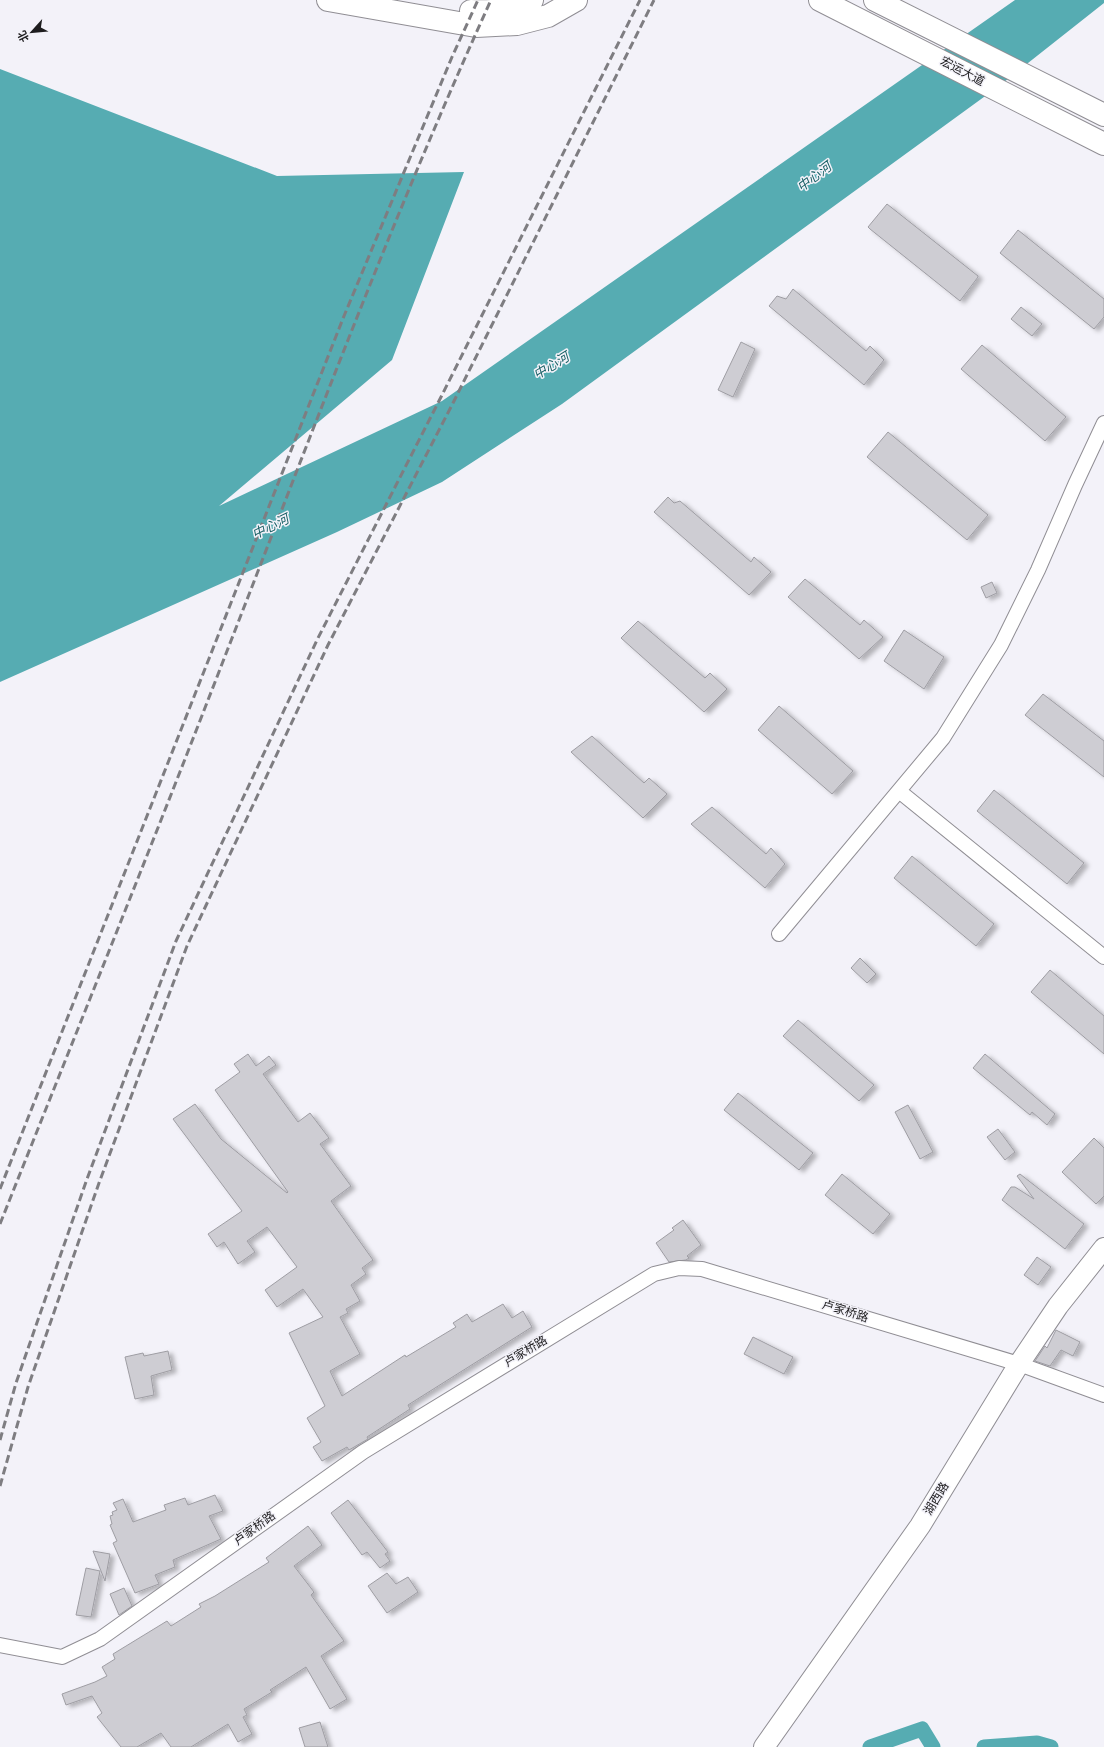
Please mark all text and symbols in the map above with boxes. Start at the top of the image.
north arrow [12,12,52,52]
text: 北 [15,28,33,44]
street label: 宏运大道 [937,54,987,90]
water label: 中心河 [795,158,838,196]
water label: 中心河 [531,349,575,384]
water label: 中心河 [250,511,295,544]
street label: 卢家桥路 [820,1297,870,1327]
street label: 卢家桥路 [501,1333,551,1371]
street label: 湖西路 [921,1479,953,1519]
street label: 卢家桥路 [231,1508,279,1550]

